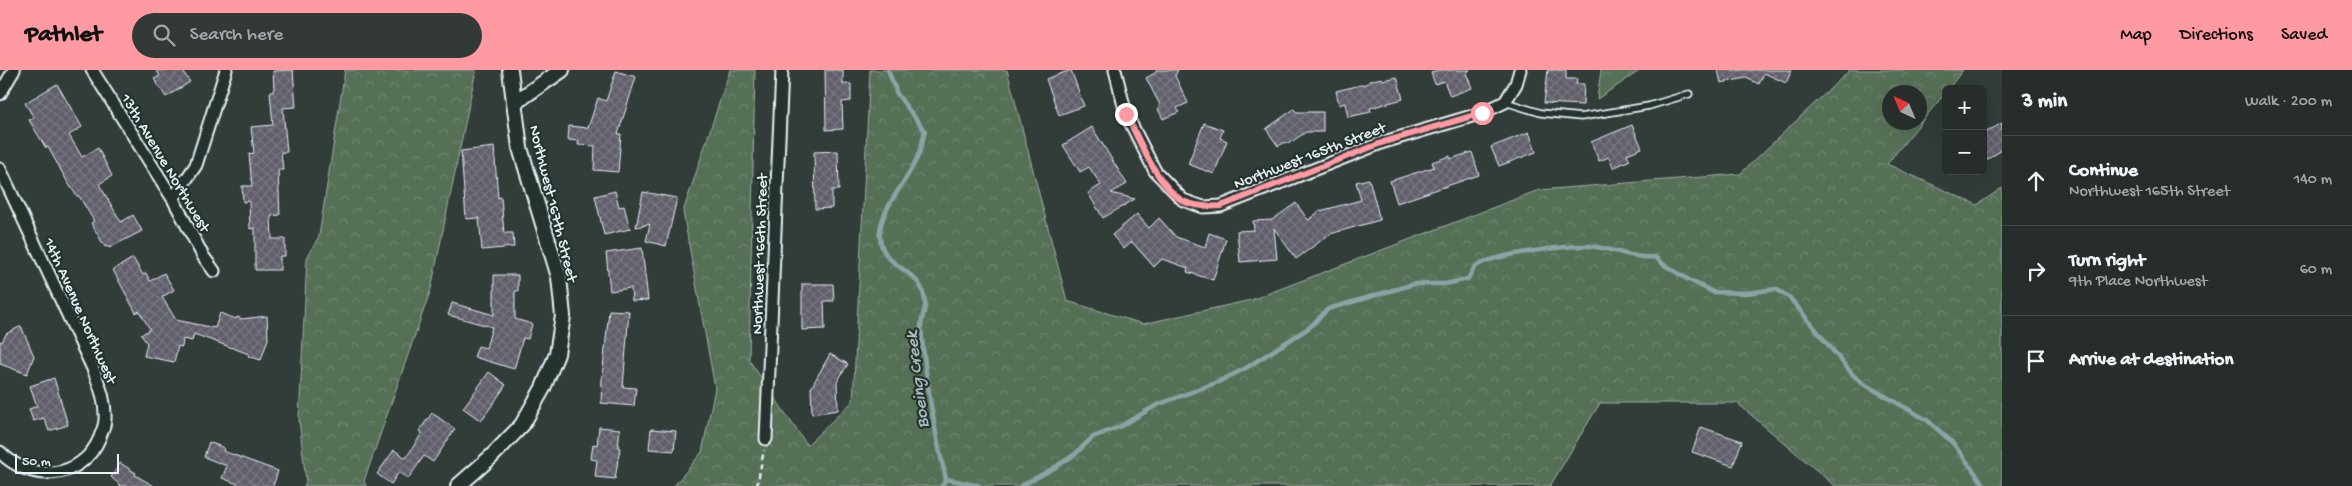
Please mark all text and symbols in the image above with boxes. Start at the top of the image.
search box [132,13,482,58]
text: Pathlet [25,21,102,50]
icon: search [150,21,178,49]
text: Search here [190,24,283,47]
text: Map [2120,25,2152,46]
text: Directions [2180,25,2253,46]
text: Saved [2281,25,2327,46]
north arrow [1882,85,1927,130]
map controls [1942,85,1987,175]
button: + [1942,85,1987,130]
street label: 13th Avenue Northwest [115,90,214,238]
text: 3 min [2022,90,2067,115]
text: Walk · 200 m [2245,93,2332,112]
route start [1471,102,1494,125]
route end [1115,103,1138,126]
street label: Northwest 165th Street [1232,119,1390,195]
street label: Northwest 167th Street [523,124,581,286]
button: − [1942,130,1987,175]
text: Continue [2069,160,2138,183]
icon: ahead [2022,167,2050,195]
text: 140 m [2294,171,2332,190]
street label: Northwest 166th Street [749,172,774,335]
text: Northwest 165th Street [2069,183,2230,202]
street label: 14th Avenue Northwest [38,235,120,389]
text: Turn right [2069,250,2145,273]
icon: right [2022,257,2050,285]
text: 60 m [2300,261,2332,280]
text: 9th Place Northwest [2069,273,2207,292]
water label: Boeing Creek [902,328,935,429]
icon: arrive [2022,347,2050,375]
text: Arrive at destination [2069,349,2233,372]
scale bar [15,451,119,474]
text: 50 m [22,454,51,471]

